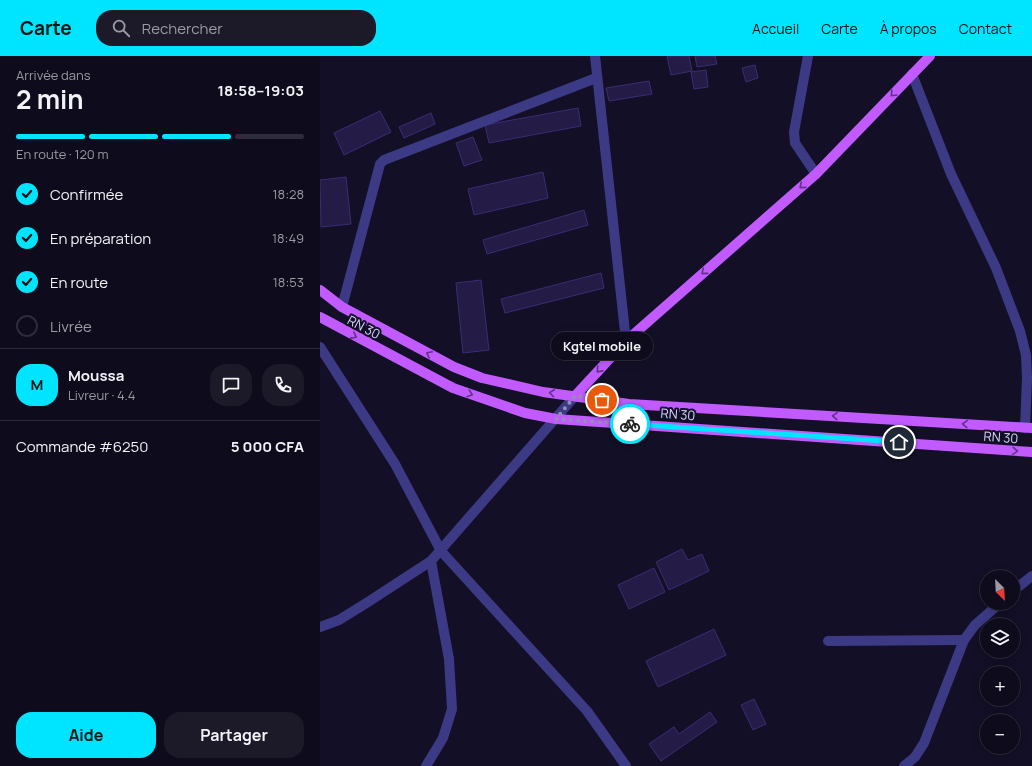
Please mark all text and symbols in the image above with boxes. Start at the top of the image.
search box [96,10,376,46]
text: Carte [20,15,72,41]
icon: search [110,17,132,39]
text: Rechercher [142,18,223,39]
text: Accueil [752,19,799,38]
text: Carte [821,19,858,38]
text: À propos [880,19,937,38]
text: Contact [959,19,1012,38]
text: Arrivée dans [16,66,91,84]
text: 18:58–19:03 [217,80,304,101]
text: 2 min [16,81,84,117]
one-way arrow [891,89,898,97]
text: En route · 120 m [16,145,108,163]
one-way arrow [799,182,807,189]
icon: check [16,183,38,205]
text: Confirmée [50,184,123,205]
text: 18:28 [273,185,304,203]
icon: check [16,227,38,249]
text: En préparation [50,228,151,249]
text: 18:49 [272,229,304,247]
one-way arrow [701,267,709,275]
icon: check [16,271,38,293]
text: En route [50,272,108,293]
text: 18:53 [273,273,304,291]
street label: RN 30 [344,311,384,343]
text: Livrée [50,316,92,337]
one-way arrow [350,331,357,339]
callout: Kgtel mobile [551,332,653,360]
text: Kgtel mobile [563,337,641,355]
one-way arrow [426,351,434,359]
button: chat [210,364,252,406]
button: phone [262,364,304,406]
text: Moussa [68,365,124,386]
one-way arrow [596,365,604,373]
text: M [31,374,43,395]
pin [585,383,619,417]
text: Livreur · 4.4 [68,386,135,404]
one-way arrow [467,389,474,398]
one-way arrow [549,389,556,398]
icon: bag [591,389,613,411]
courier [610,404,650,444]
street label: RN 30 [660,404,696,424]
one-way arrow [832,411,838,420]
icon: bike [619,413,641,435]
one-way arrow [962,419,968,428]
pin [882,425,916,459]
street label: RN 30 [983,427,1019,447]
icon: home [888,431,910,453]
text: Commande #6250 [16,436,148,457]
text: 5 000 CFA [231,436,304,457]
one-way arrow [1012,446,1018,455]
north arrow [980,570,1020,610]
map controls [980,570,1020,754]
button: layers [980,618,1020,658]
button: + [980,666,1020,706]
button: Aide [16,712,156,758]
button: Partager [164,712,304,758]
button: − [980,714,1020,754]

